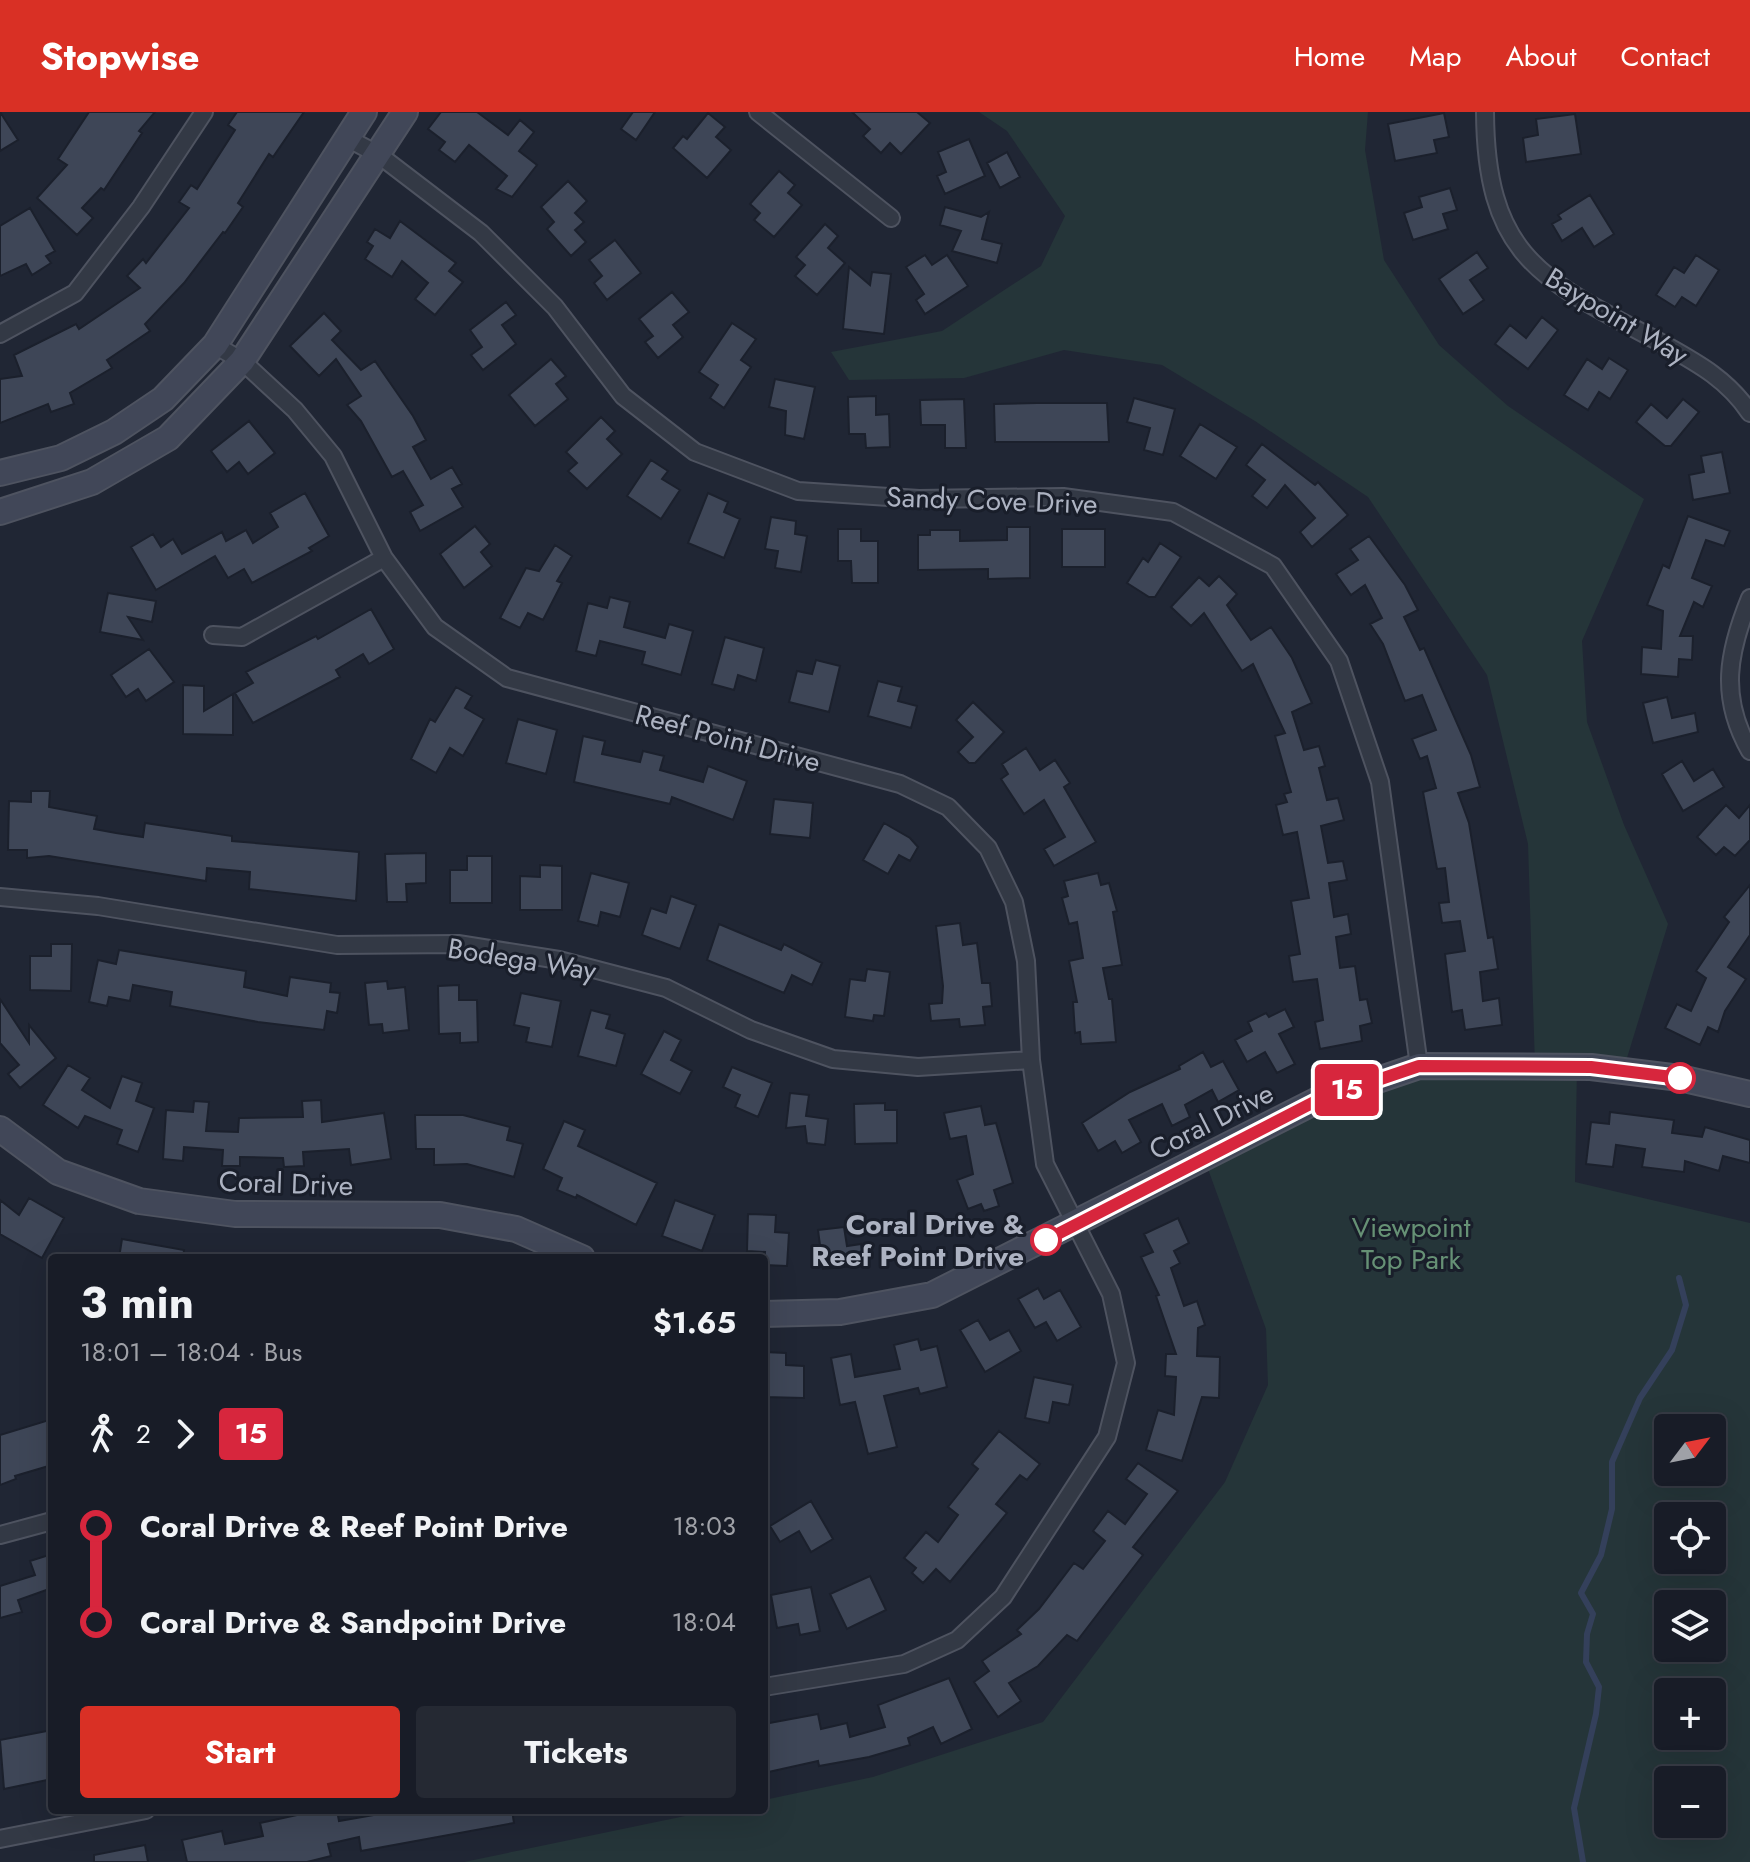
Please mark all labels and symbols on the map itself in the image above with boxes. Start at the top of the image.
street label: Baypoint Way [1538,258,1697,376]
street label: Sandy Cove Drive [886,476,1098,525]
street label: Reef Point Drive [631,694,825,783]
street label: Bodega Way [445,928,600,992]
unlabelled marker [1665,1063,1695,1093]
line badge: 15 [1311,1064,1383,1116]
street label: Coral Drive [1142,1073,1281,1170]
street label: Coral Drive [218,1161,354,1206]
place label: Coral Drive & Reef Point Drive [811,1204,1024,1277]
park label: Viewpoint Top Park [1352,1207,1471,1280]
marker: Coral Drive & Reef Point Drive [1031,1225,1061,1255]
north arrow [1654,1414,1726,1486]

